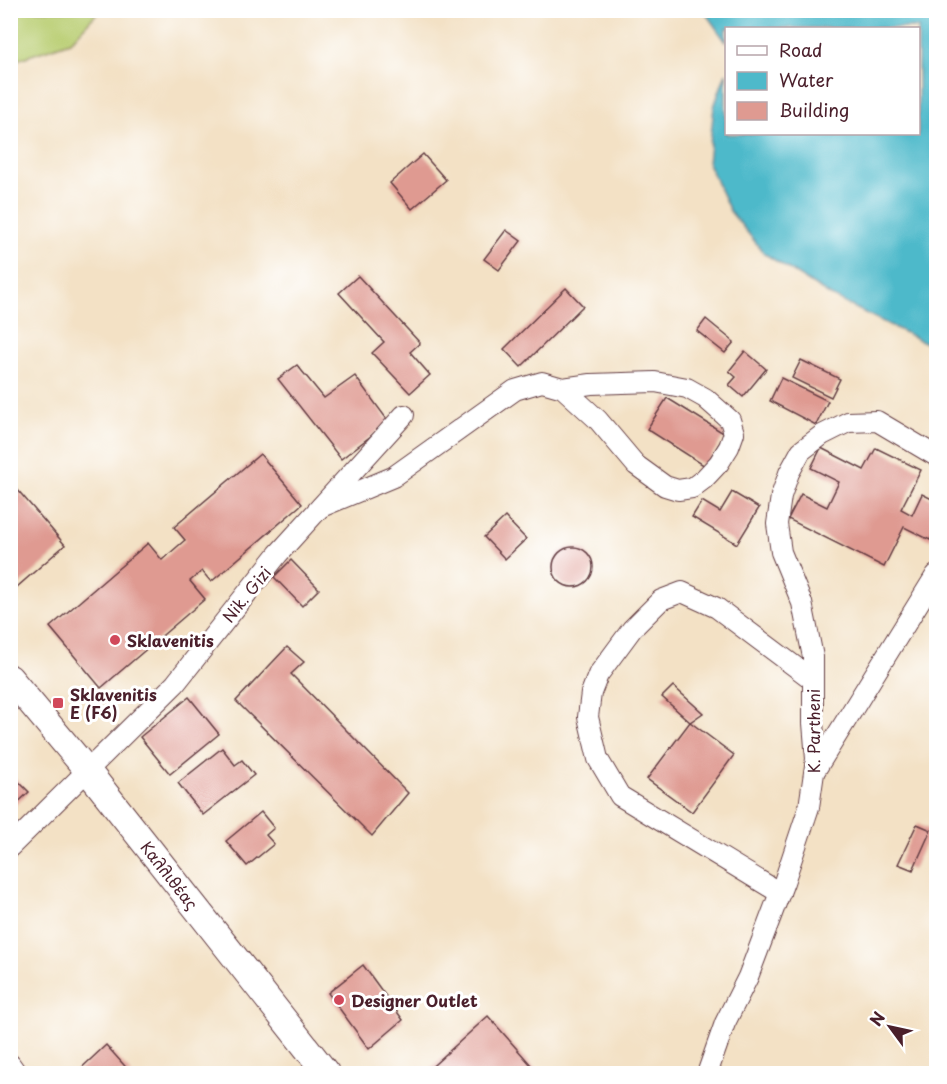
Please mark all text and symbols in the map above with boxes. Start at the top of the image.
legend [725,27,920,135]
text: Road [779,36,823,63]
text: Water [779,66,834,93]
text: Building [779,96,849,123]
street label: Nik. Gizi [216,561,276,627]
place label: Sklavenitis [127,628,214,652]
marker: Sklavenitis [108,633,122,647]
place label: Sklavenitis E (F6) [70,682,157,724]
street label: K. Partheni [801,689,825,773]
marker: Sklavenitis E (F6) [51,696,65,710]
street label: Καλλιθέας [136,836,204,914]
place label: Designer Outlet [351,988,478,1012]
marker: Designer Outlet [332,993,346,1007]
north arrow [860,997,920,1057]
text: N [863,1006,890,1030]

